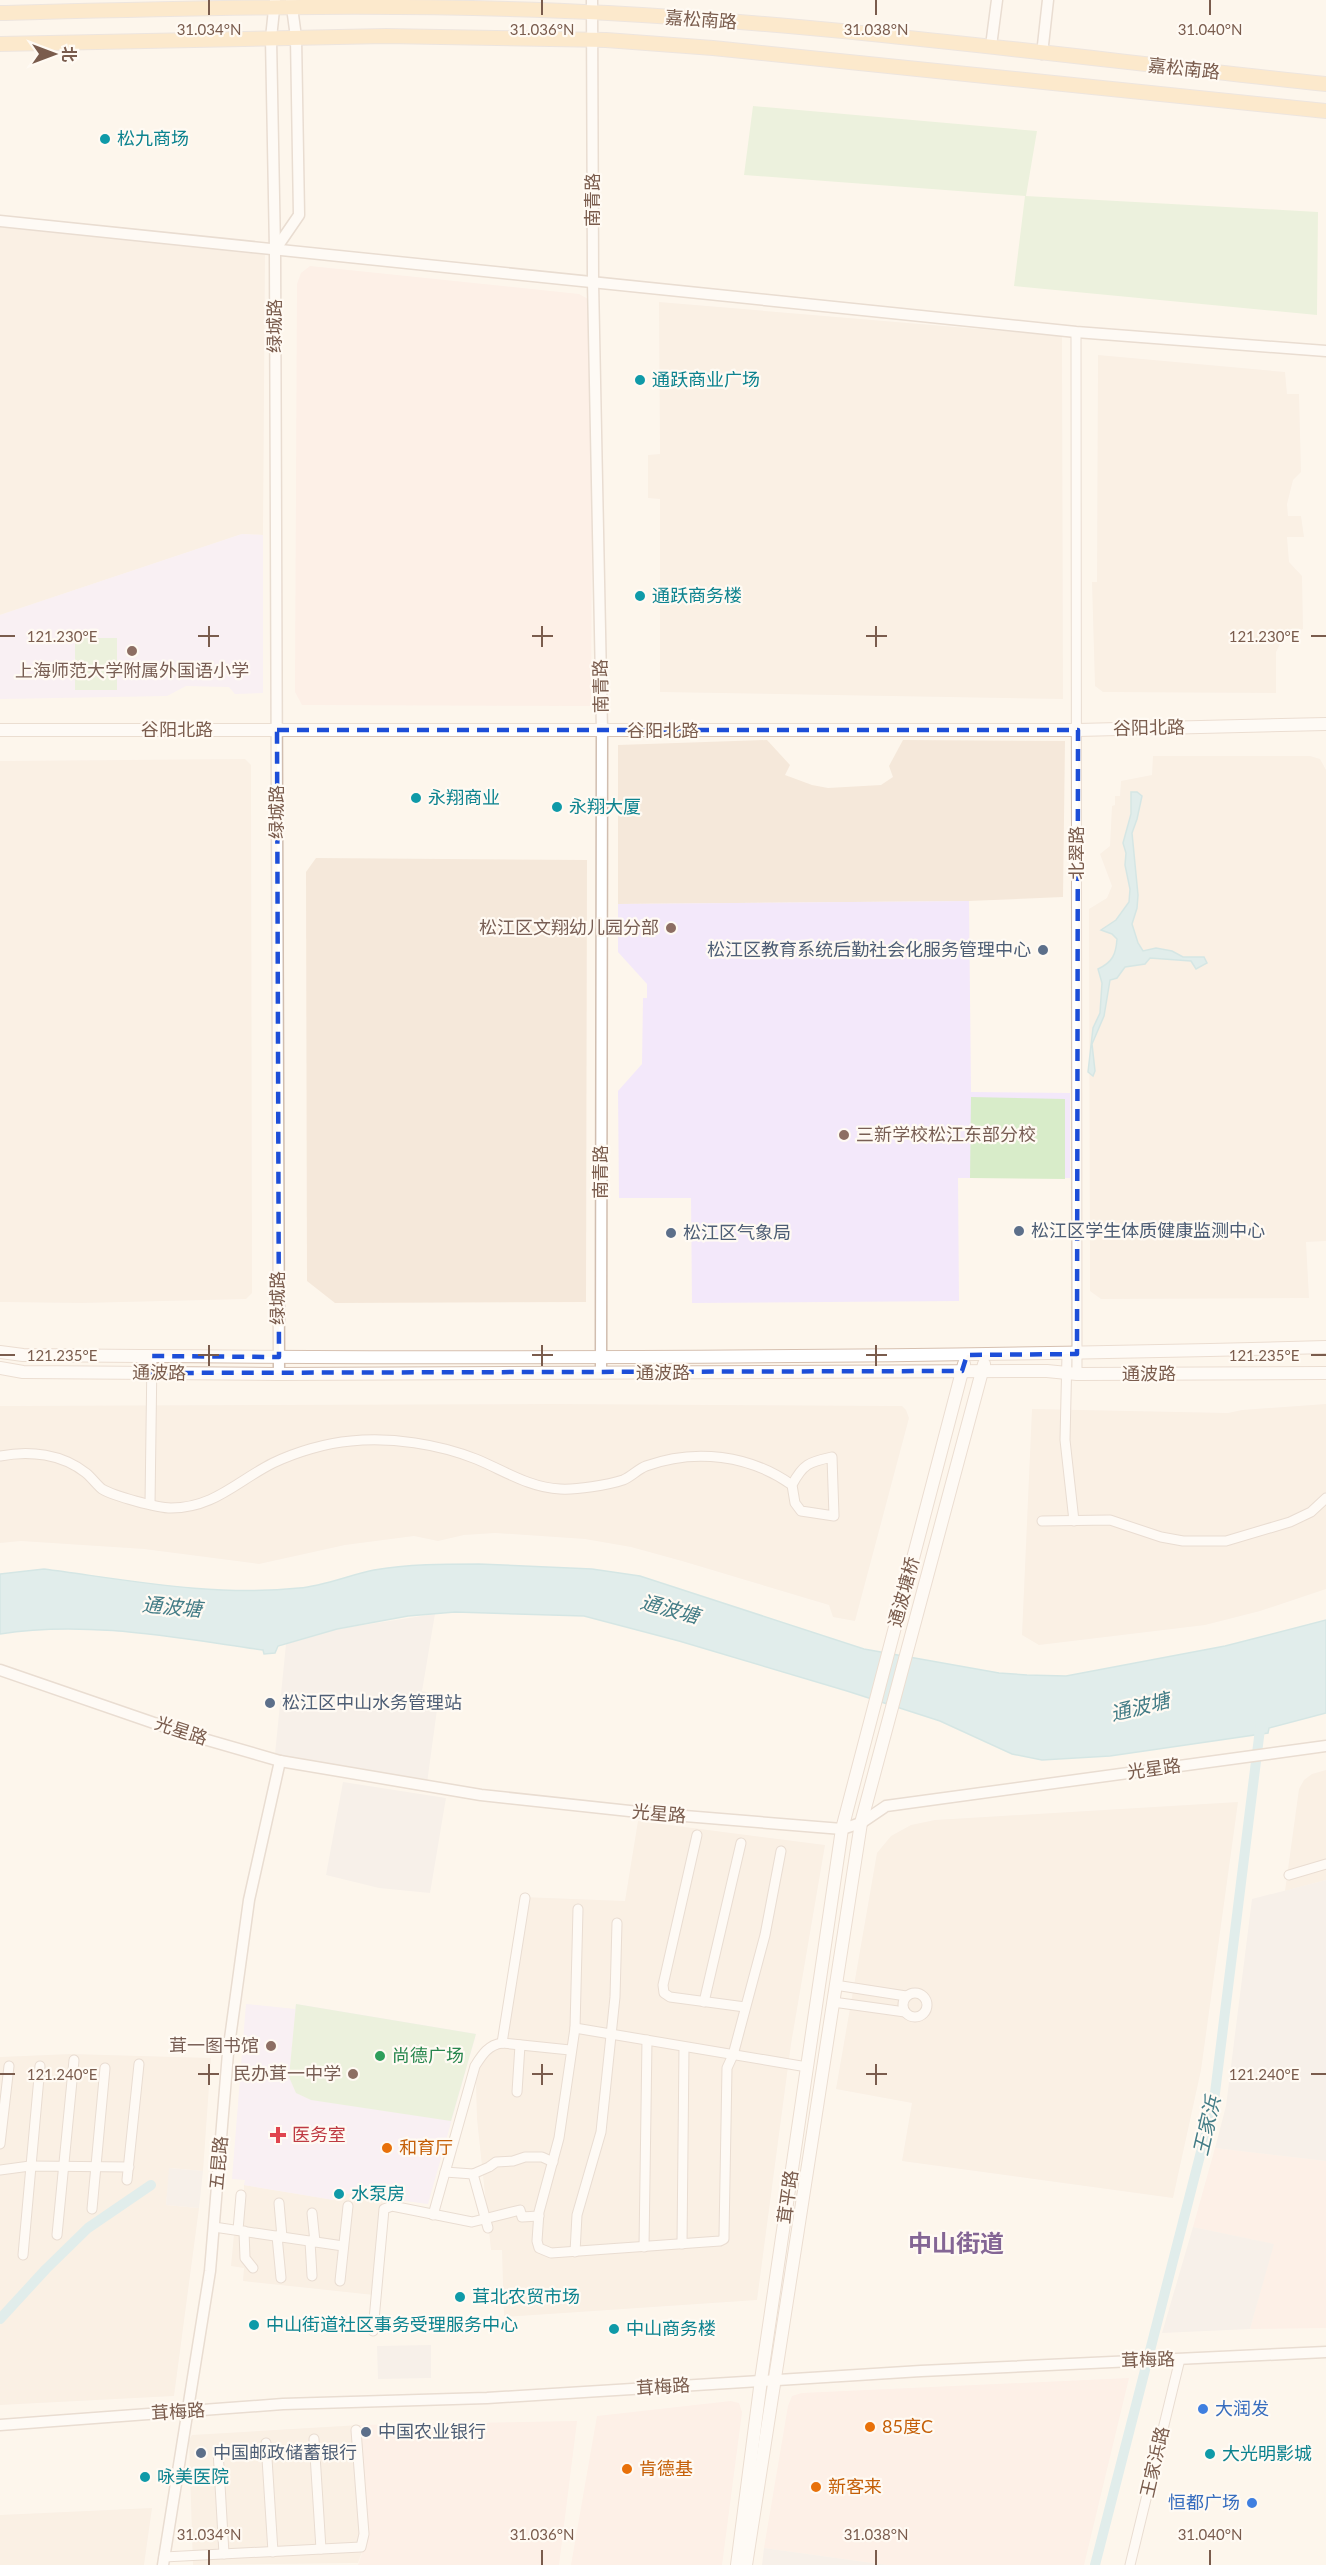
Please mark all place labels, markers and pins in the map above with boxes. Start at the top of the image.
place label: 松九商场 [117,127,189,149]
marker: 松九商场 [98,132,112,146]
place label: 通跃商业广场 [652,368,760,390]
marker: 通跃商业广场 [633,373,647,387]
place label: 通跃商务楼 [652,584,742,606]
marker: 通跃商务楼 [633,589,647,603]
marker: 上海师范大学附属外国语小学 [125,644,139,658]
place label: 上海师范大学附属外国语小学 [15,659,249,681]
place label: 永翔商业 [428,786,500,808]
marker: 永翔商业 [409,791,423,805]
place label: 永翔大厦 [569,795,641,817]
marker: 永翔大厦 [550,800,564,814]
place label: 松江区文翔幼儿园分部 [479,916,659,938]
marker: 松江区文翔幼儿园分部 [664,921,678,935]
place label: 松江区教育系统后勤社会化服务管理中心 [707,938,1031,960]
marker: 松江区教育系统后勤社会化服务管理中心 [1036,943,1050,957]
place label: 三新学校松江东部分校 [856,1123,1036,1145]
marker: 三新学校松江东部分校 [837,1128,851,1142]
place label: 松江区学生体质健康监测中心 [1031,1219,1265,1241]
place label: 松江区气象局 [683,1221,791,1243]
marker: 松江区学生体质健康监测中心 [1012,1224,1026,1238]
marker: 松江区气象局 [664,1226,678,1240]
place label: 松江区中山水务管理站 [282,1691,462,1713]
marker: 松江区中山水务管理站 [263,1696,277,1710]
place label: 茸一图书馆 [169,2034,259,2056]
marker: 茸一图书馆 [264,2039,278,2053]
place label: 尚德广场 [392,2044,464,2066]
marker: 尚德广场 [373,2049,387,2063]
place label: 民办茸一中学 [233,2062,341,2084]
marker: 民办茸一中学 [346,2067,360,2081]
place label: 医务室 [292,2123,346,2145]
marker: 医务室 [269,2126,287,2144]
place label: 和育厅 [399,2136,453,2158]
marker: 和育厅 [380,2141,394,2155]
place label: 水泵房 [351,2182,405,2204]
marker: 水泵房 [332,2187,346,2201]
place label: 茸北农贸市场 [472,2285,580,2307]
marker: 茸北农贸市场 [453,2290,467,2304]
place label: 中山街道社区事务受理服务中心 [266,2313,518,2335]
place label: 中山商务楼 [626,2317,716,2339]
marker: 中山街道社区事务受理服务中心 [247,2318,261,2332]
marker: 中山商务楼 [607,2322,621,2336]
place label: 大润发 [1215,2397,1269,2419]
marker: 大润发 [1196,2402,1210,2416]
place label: 85度C [882,2415,933,2437]
place label: 中国农业银行 [378,2420,486,2442]
marker: 85度C [863,2420,877,2434]
marker: 中国农业银行 [359,2425,373,2439]
place label: 中国邮政储蓄银行 [213,2441,357,2463]
place label: 大光明影城 [1222,2442,1312,2464]
marker: 中国邮政储蓄银行 [194,2446,208,2460]
marker: 大光明影城 [1203,2447,1217,2461]
place label: 肯德基 [639,2457,693,2479]
marker: 肯德基 [620,2462,634,2476]
place label: 咏美医院 [157,2465,229,2487]
marker: 咏美医院 [138,2470,152,2484]
place label: 新客来 [828,2475,882,2497]
marker: 新客来 [809,2480,823,2494]
place label: 恒都广场 [1168,2491,1240,2513]
marker: 恒都广场 [1245,2496,1259,2510]

